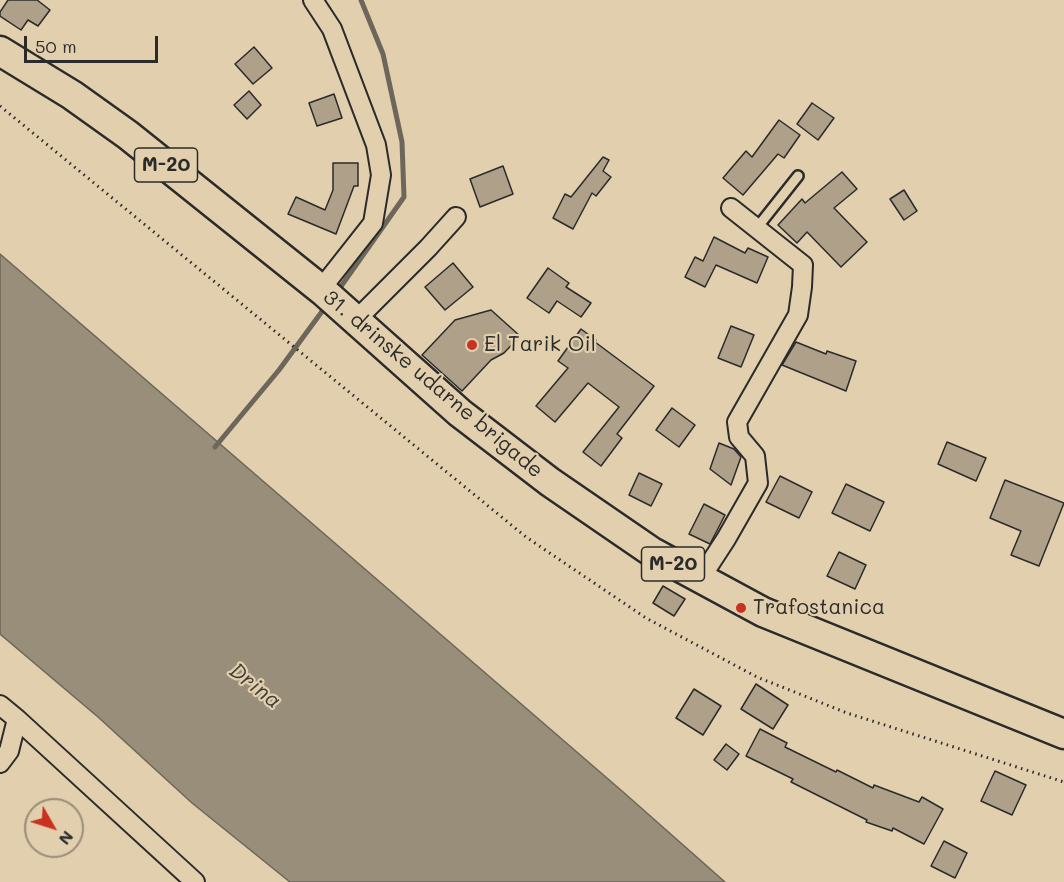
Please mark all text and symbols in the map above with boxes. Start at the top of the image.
scale bar [27,24,160,62]
text: 50 m [35,34,77,58]
road number: M-20 [134,148,198,182]
street label: 31. drinske udarne brigade [318,285,548,483]
place label: El Tarik Oil [484,332,596,358]
marker: El Tarik Oil [465,338,479,352]
road number: M-20 [642,547,704,581]
place label: Trafostanica [753,595,885,621]
marker: Trafostanica [734,601,748,615]
water label: Drina [224,658,286,714]
north arrow [24,798,84,858]
text: N [55,827,79,850]

